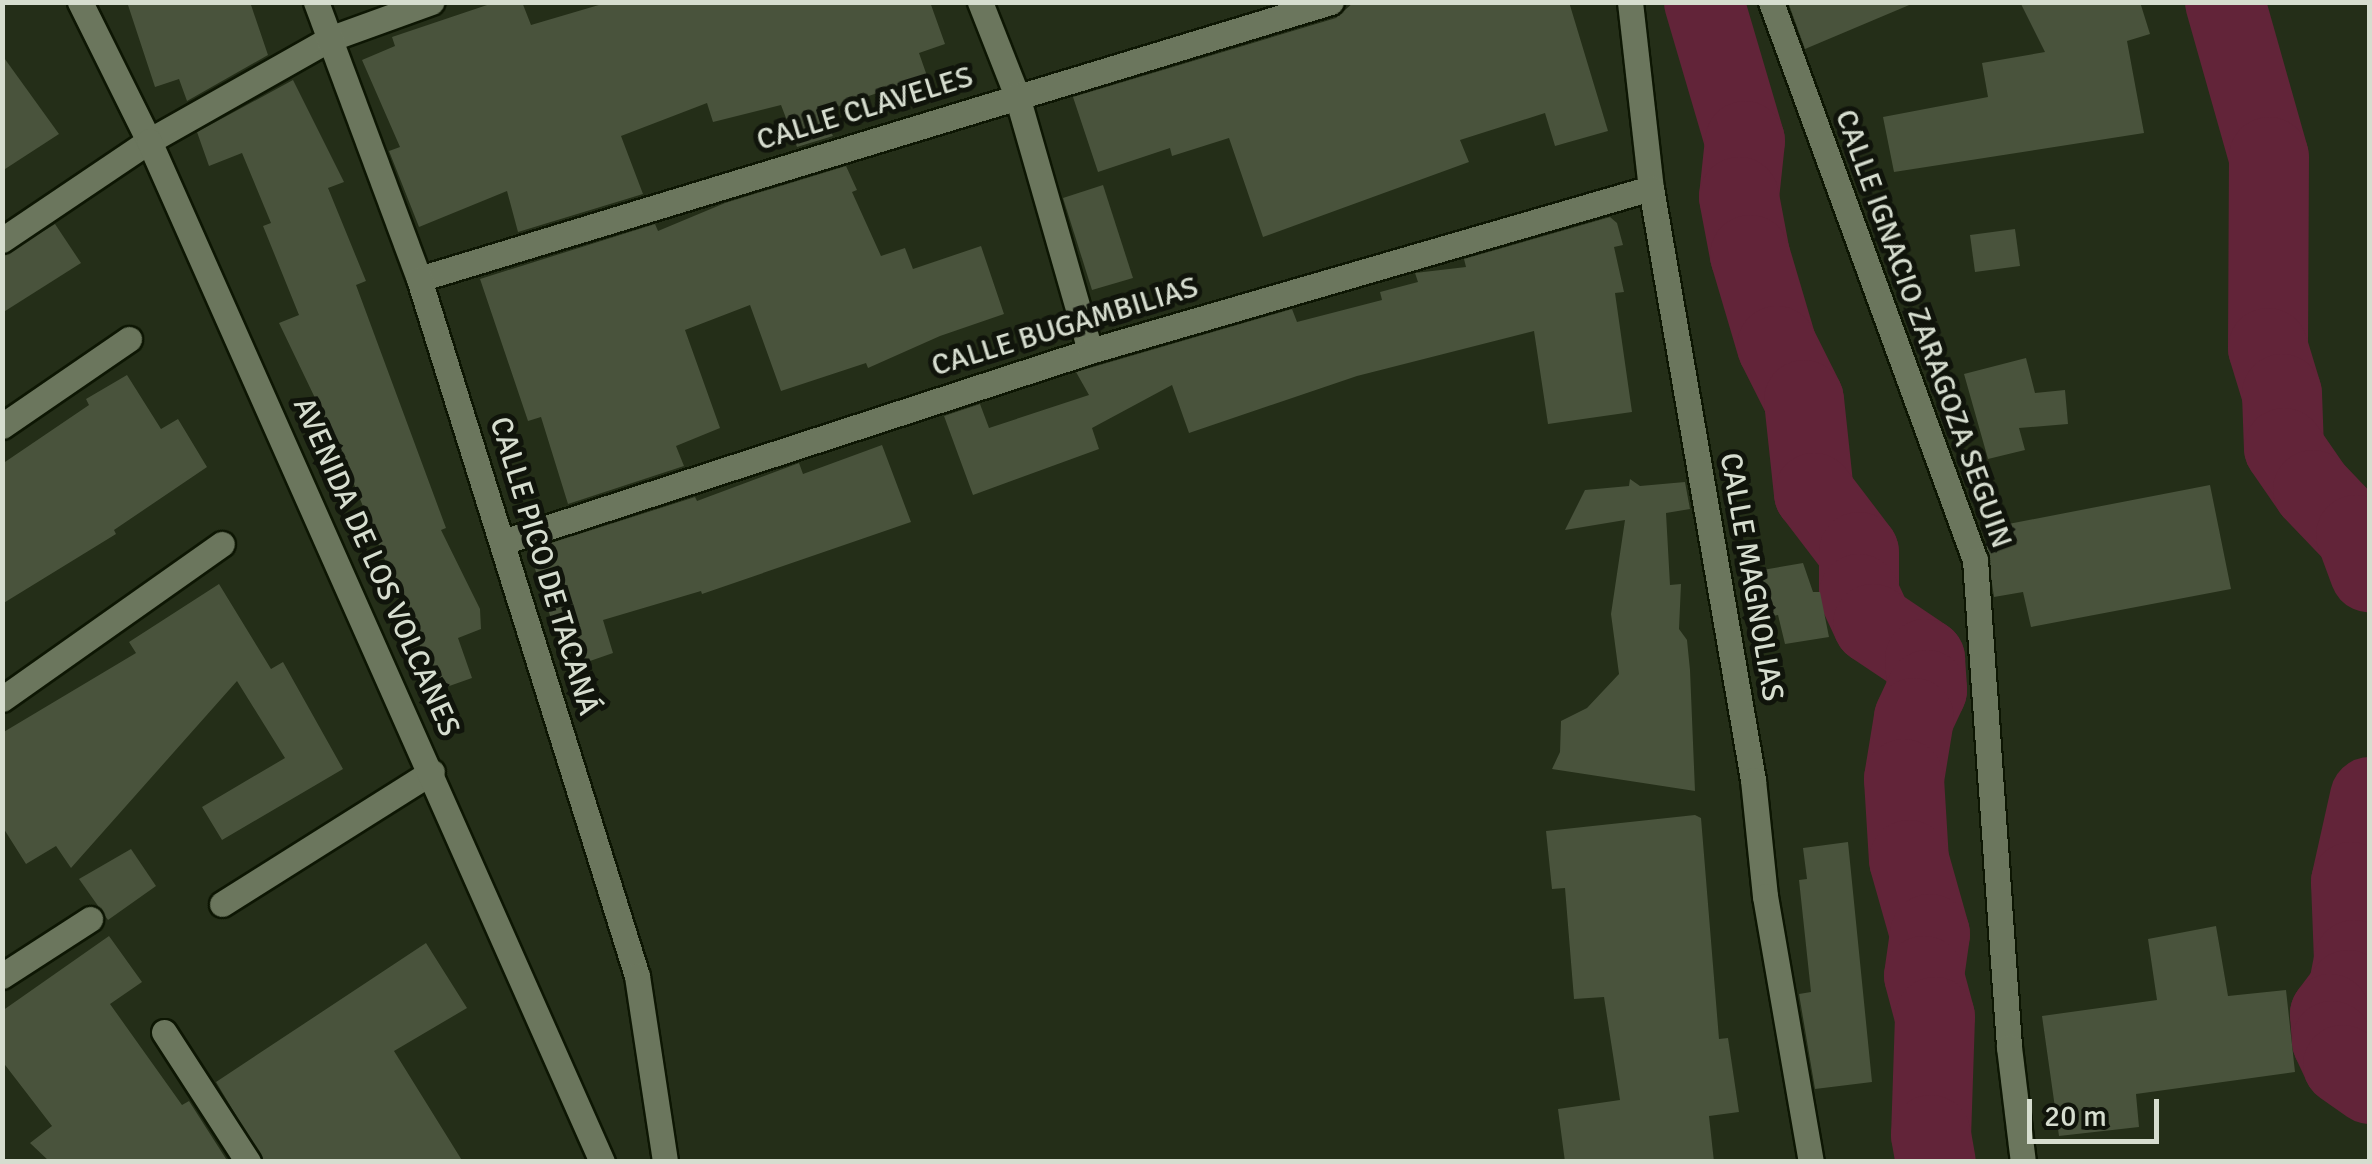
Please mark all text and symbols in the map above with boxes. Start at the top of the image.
street label: CALLE CLAVELES [753,59,977,159]
street label: CALLE IGNACIO ZARAGOZA SEGUIN [1827,105,2019,553]
street label: CALLE BUGAMBILIAS [927,269,1203,385]
street label: AVENIDA DE LOS VOLCANES [285,392,467,742]
street label: CALLE PICO DE TACANÁ [481,413,607,719]
street label: CALLE MAGNOLIAS [1711,450,1791,704]
scale bar [2032,1079,2164,1141]
text: 20 m [2044,1098,2107,1135]

